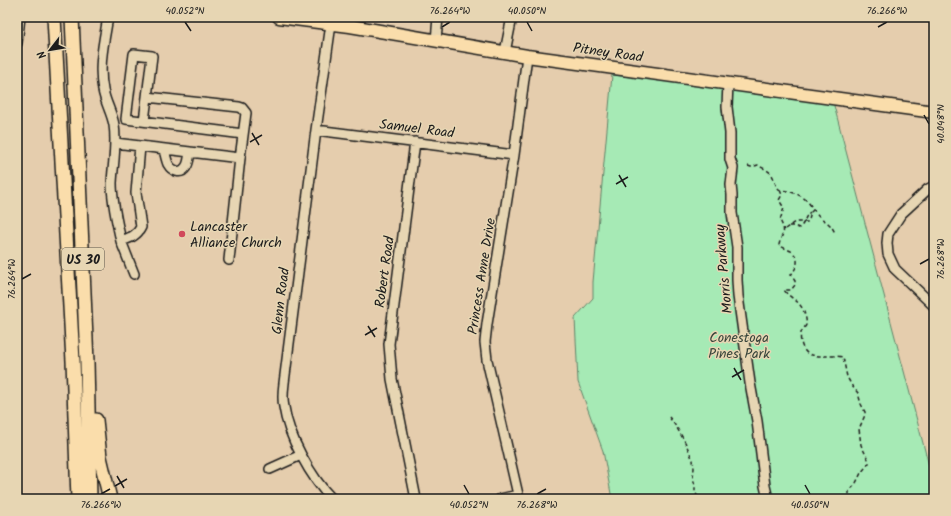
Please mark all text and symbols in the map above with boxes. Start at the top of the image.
text: 40.052°N [165,3,205,19]
text: 76.264°W [430,3,470,19]
text: 40.050°N [508,3,546,19]
text: 76.266°W [867,3,908,19]
north arrow [30,30,70,70]
street label: Pitney Road [571,37,645,69]
text: N [33,47,52,62]
text: 40.048°N [933,104,949,144]
street label: Samuel Road [378,113,457,145]
place label: Lancaster Alliance Church [190,216,282,254]
street label: Princess Anne Drive [462,216,502,336]
street label: Morris Parkway [709,223,739,314]
marker: Lancaster Alliance Church [177,229,187,239]
street label: Robert Road [369,234,401,309]
text: 76.268°W [933,238,949,280]
road number: US 30 [62,248,104,270]
text: 76.264°W [4,259,20,299]
street label: Glenn Road [266,266,296,336]
park label: Conestoga Pines Park [708,327,770,365]
text: 76.266°W [81,497,122,513]
text: 40.052°N [449,497,489,513]
text: 76.268°W [516,497,558,513]
text: 40.050°N [791,497,829,513]

